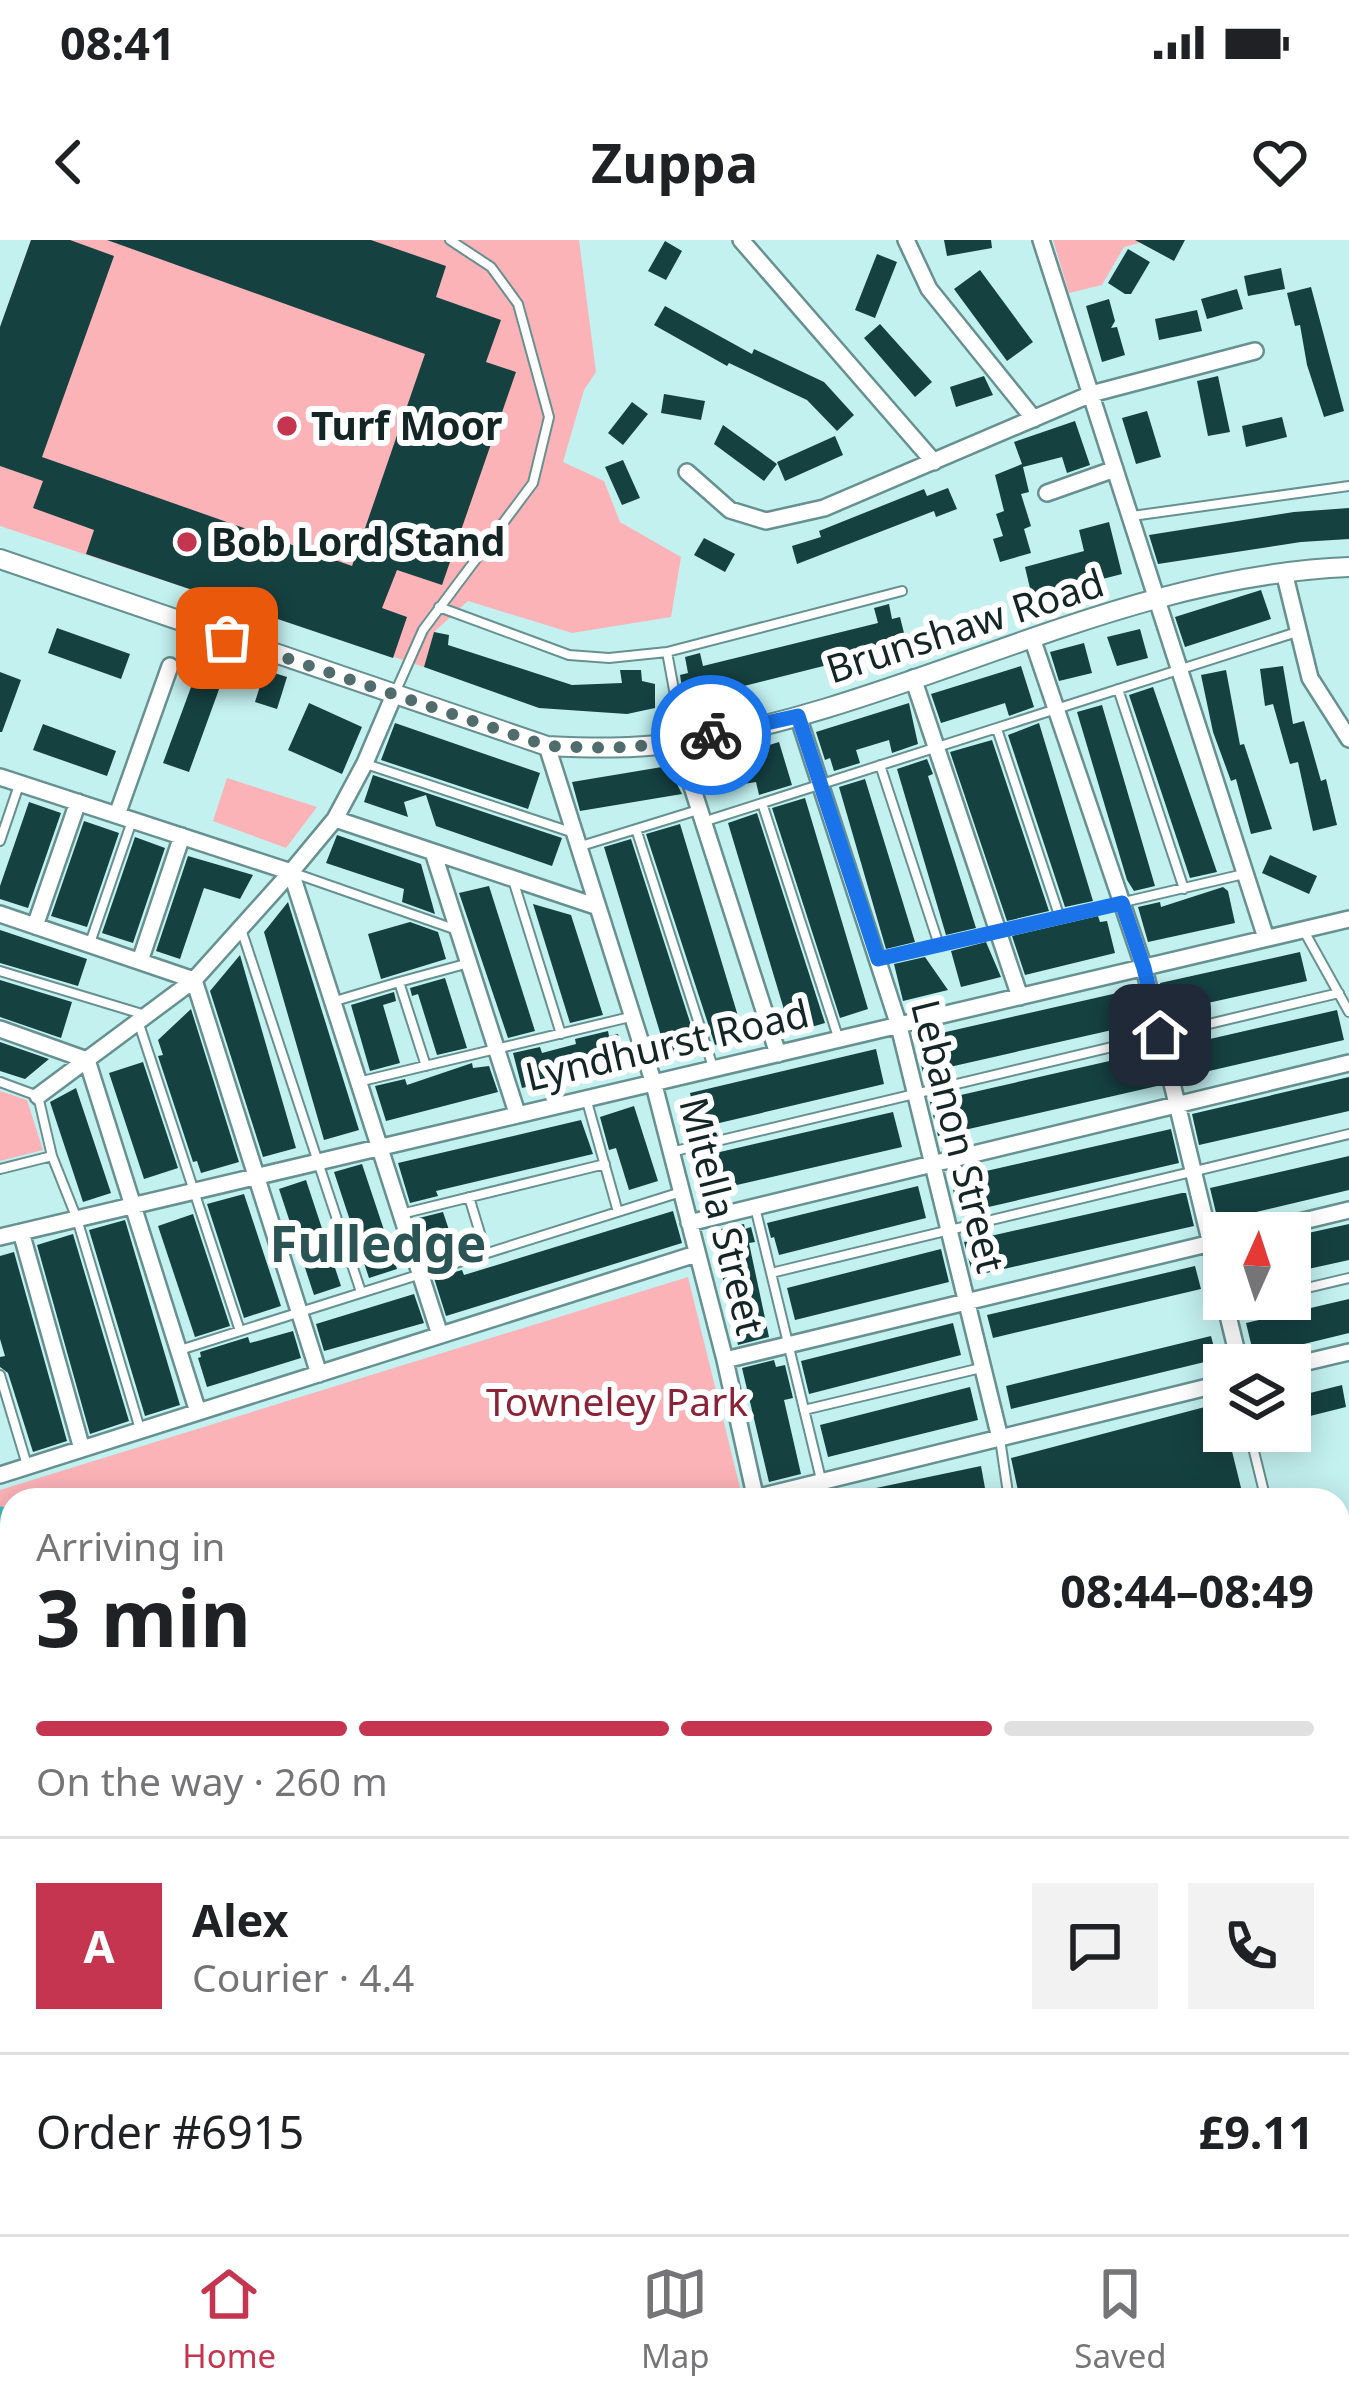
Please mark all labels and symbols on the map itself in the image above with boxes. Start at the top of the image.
place label: Turf Moor [311,398,503,451]
marker: Turf Moor [274,413,300,439]
place label: Bob Lord Stand [211,514,506,567]
marker: Bob Lord Stand [174,529,200,555]
street label: Brunshaw Road [819,555,1110,694]
pin [176,587,278,689]
courier [651,675,771,795]
pin [1109,984,1211,1086]
street label: Lyndhurst Road [520,985,814,1102]
street label: Lebanon Street [900,994,1019,1277]
street label: Mitella Street [668,1092,779,1340]
district label: Fulledge [270,1207,486,1277]
north arrow [1203,1212,1311,1320]
park label: Towneley Park [486,1374,748,1427]

